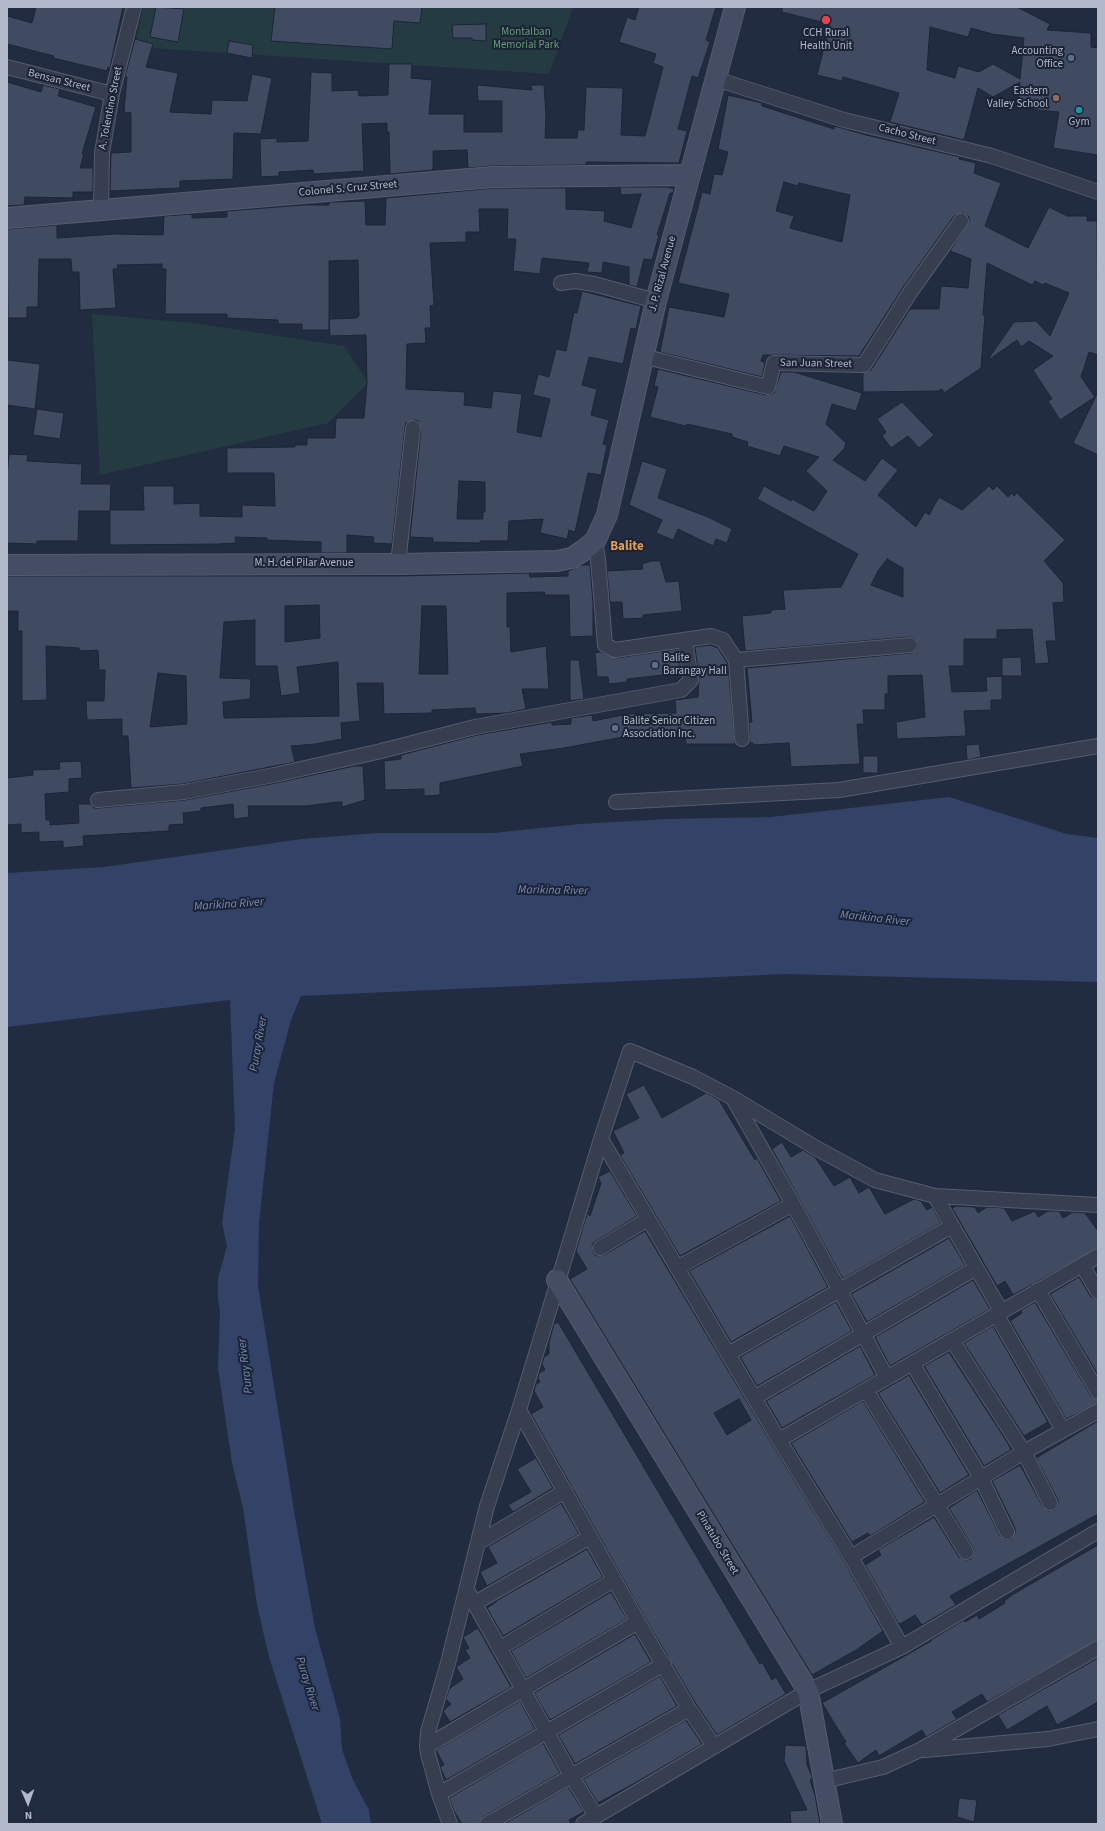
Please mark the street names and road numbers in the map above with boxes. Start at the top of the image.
street label: A. Tolentino Street [96,65,126,151]
street label: Bensan Street [26,67,92,95]
street label: Cacho Street [877,122,937,148]
street label: Colonel S. Cruz Street [298,178,398,200]
street label: J. P. Rizal Avenue [647,235,679,313]
street label: San Juan Street [780,357,852,371]
street label: M. H. del Pilar Avenue [255,557,353,571]
street label: Pinatubo Street [693,1509,741,1577]

